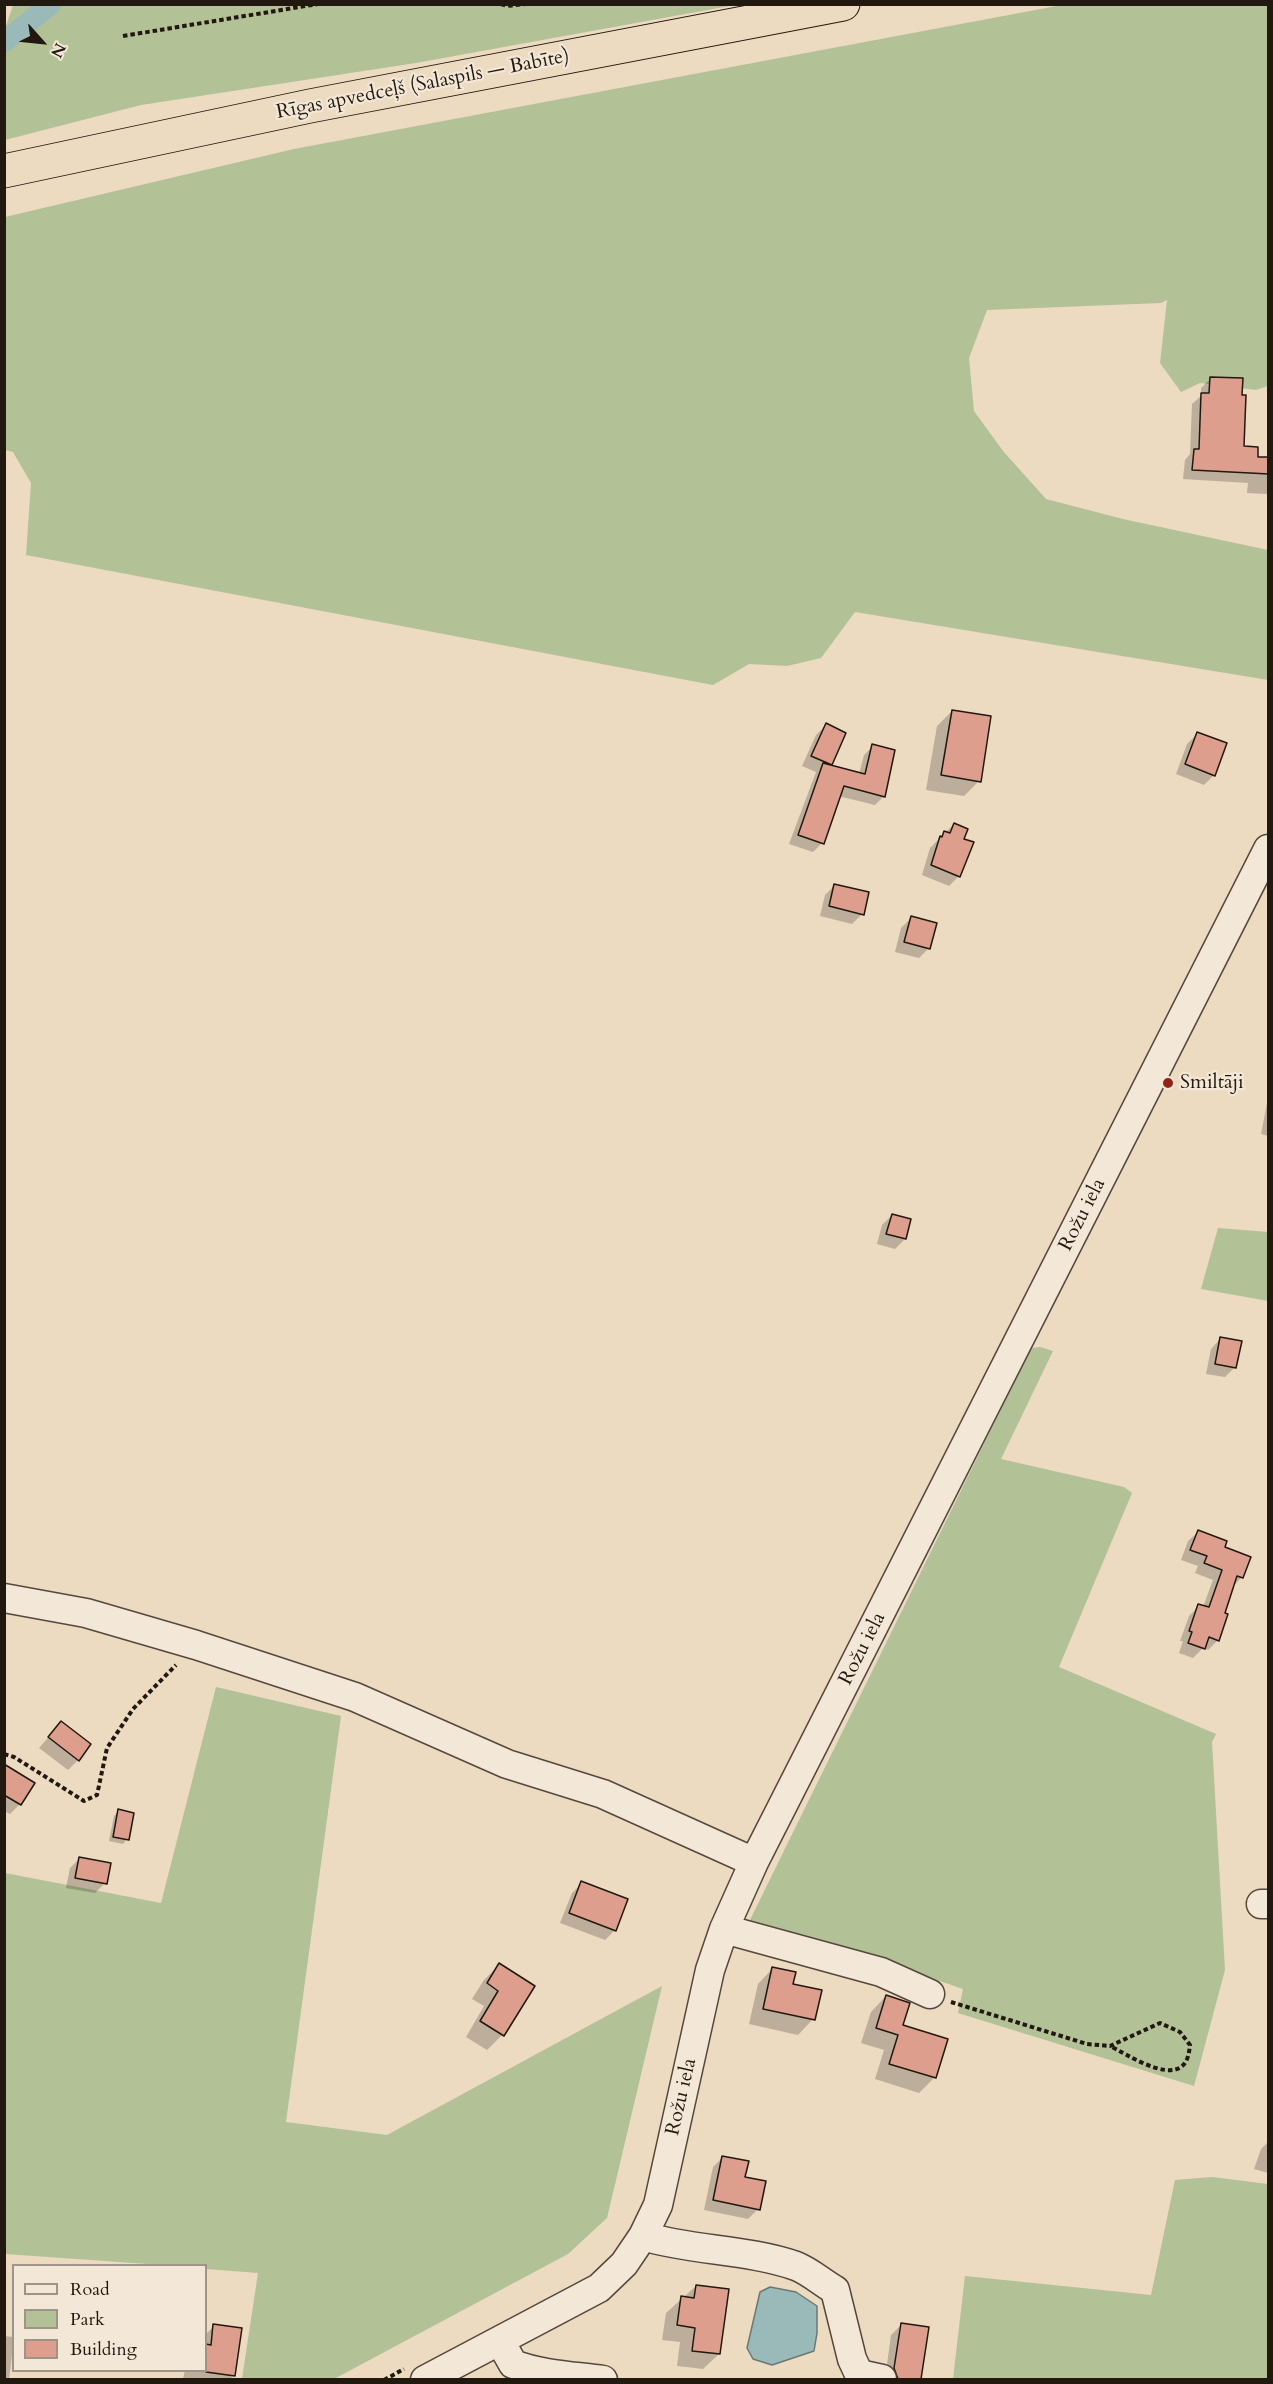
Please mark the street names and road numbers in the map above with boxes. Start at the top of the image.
street label: Rīgas apvedceļš (Salaspils — Babīte) [274,45,572,125]
street label: Rožu iela [1055,1175,1111,1255]
street label: Rožu iela [835,1609,891,1689]
street label: Rožu iela [661,2056,703,2138]

